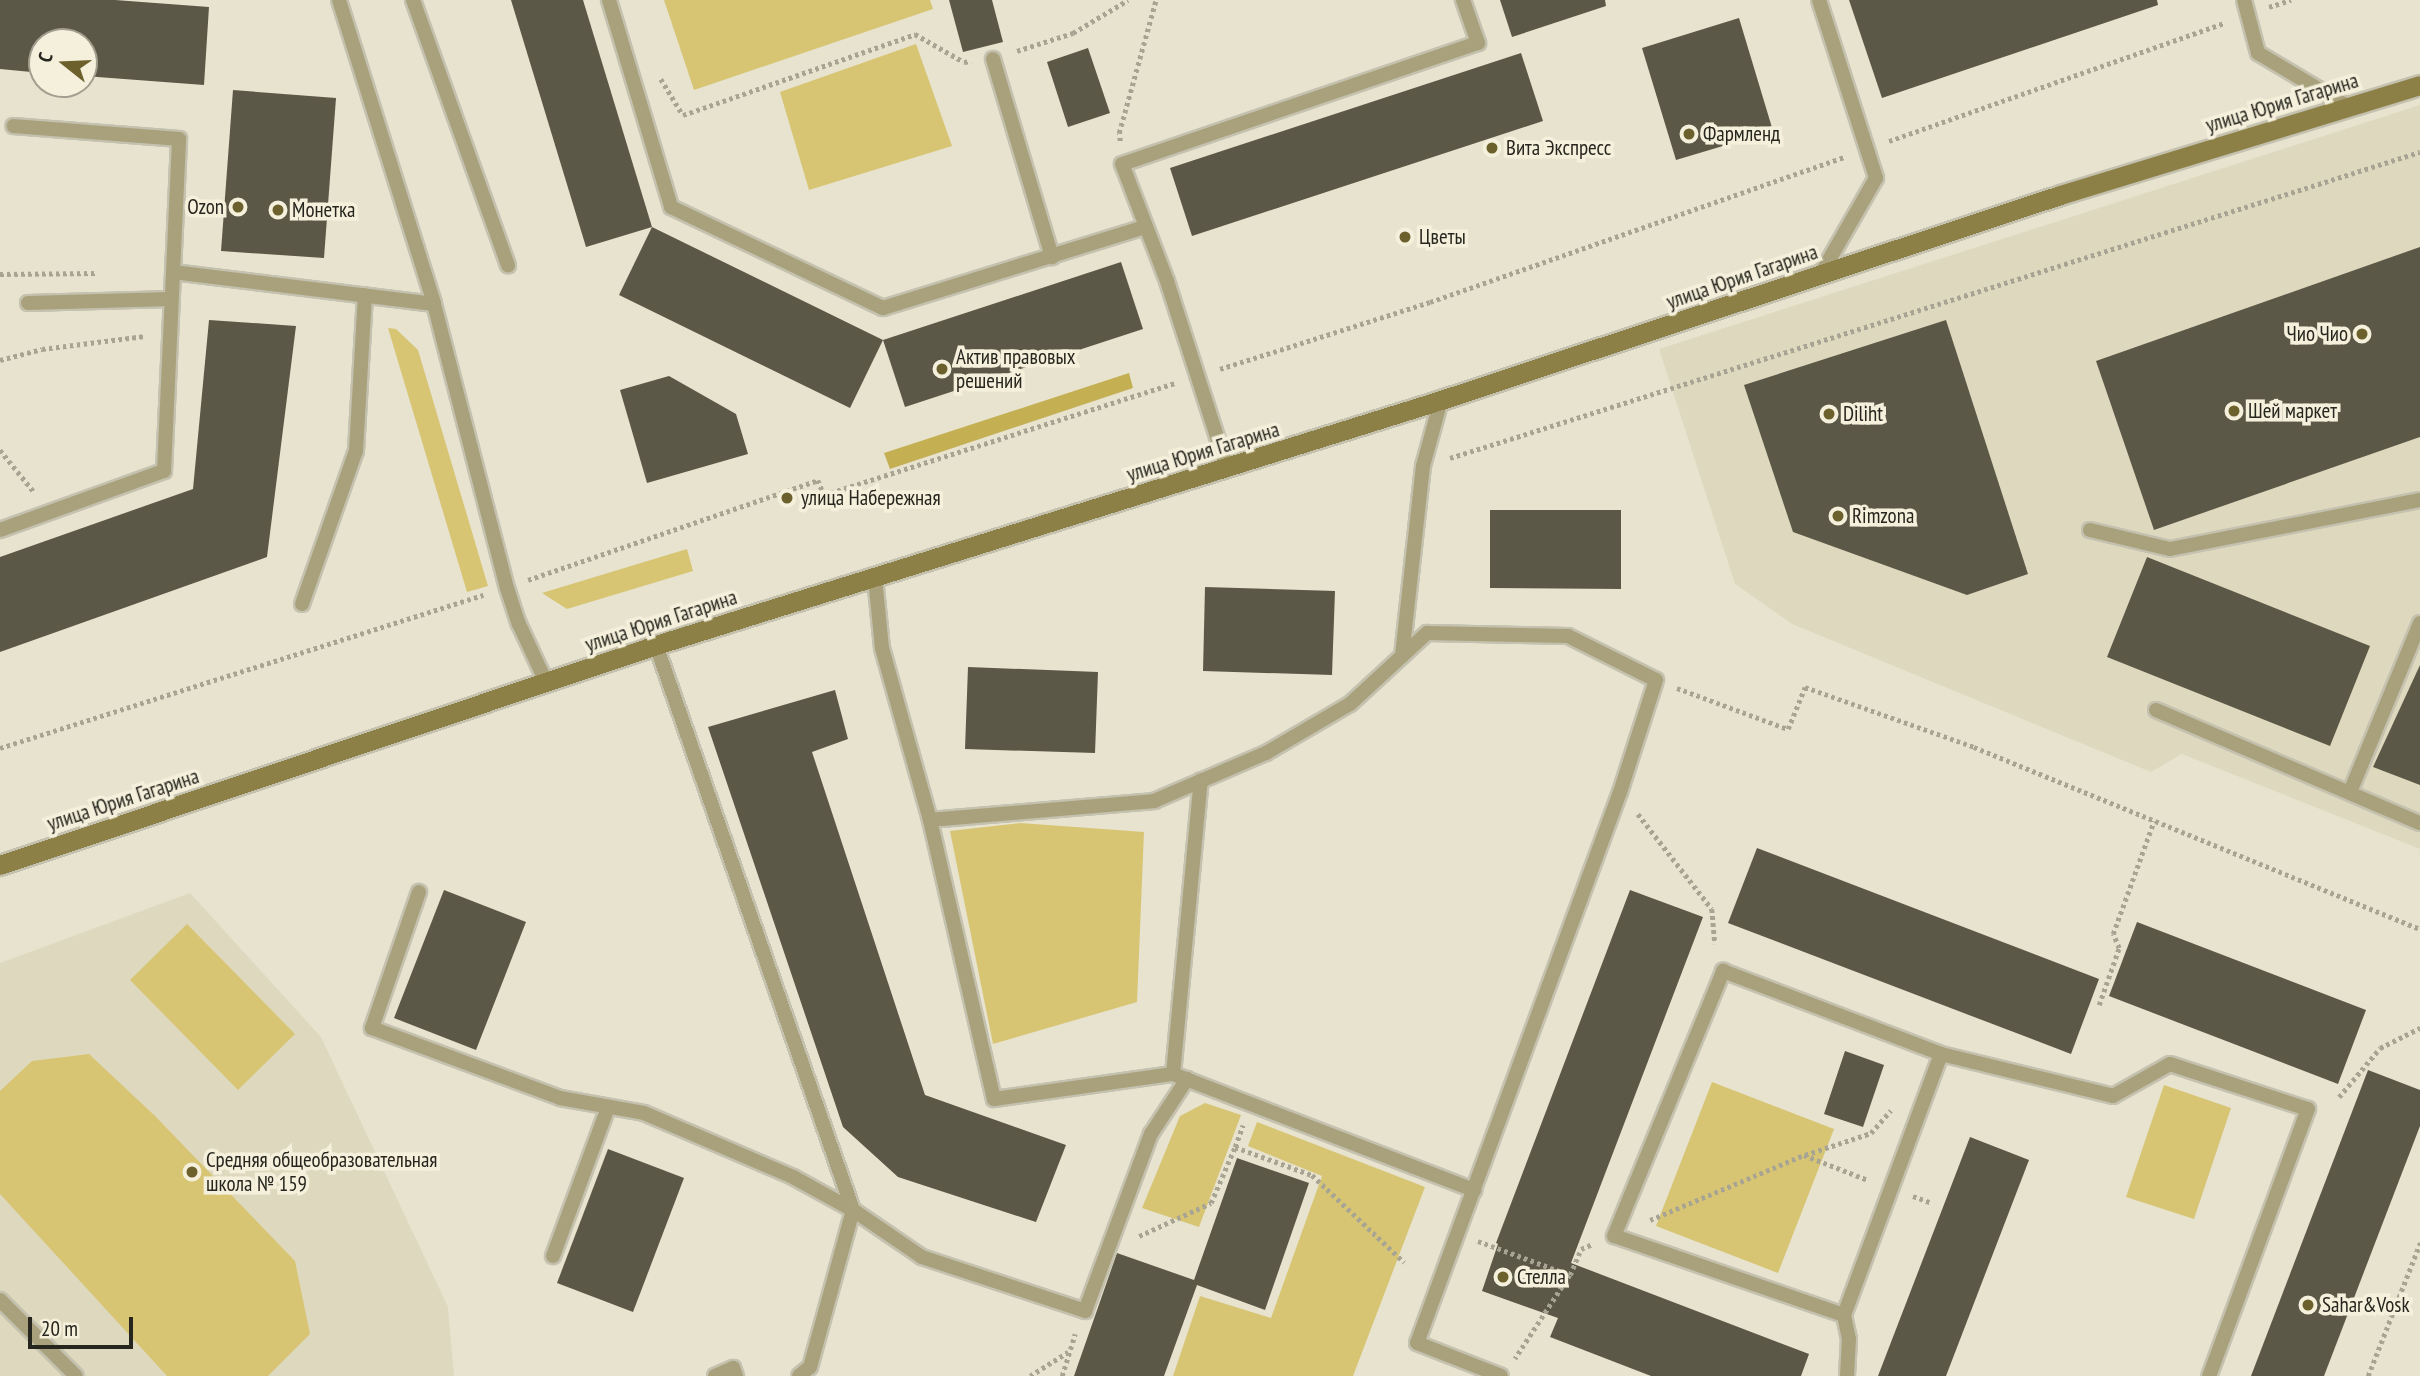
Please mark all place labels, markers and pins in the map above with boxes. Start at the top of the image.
place label: Фармленд [1703,121,1780,147]
marker: Фармленд [1681,126,1697,142]
place label: Вита Экспресс [1506,135,1611,161]
marker: Вита Экспресс [1484,140,1500,156]
place label: Ozon [187,194,224,220]
place label: Монетка [292,197,355,223]
marker: Ozon [230,199,246,215]
marker: Монетка [270,202,286,218]
place label: Цветы [1419,224,1466,250]
marker: Цветы [1397,229,1413,245]
place label: Чио Чио [2287,321,2348,347]
marker: Чио Чио [2354,326,2370,342]
place label: Актив правовых решений [956,344,1075,394]
marker: Актив правовых решений [934,361,950,377]
place label: Шей маркет [2248,398,2337,424]
place label: Diliht [1843,401,1883,427]
marker: Шей маркет [2226,403,2242,419]
marker: Diliht [1821,406,1837,422]
place label: улица Набережная [801,485,941,511]
marker: улица Набережная [779,490,795,506]
place label: Rimzona [1852,503,1914,529]
marker: Rimzona [1830,508,1846,524]
place label: Средняя общеобразовательная школа № 159 [206,1147,437,1197]
marker: Средняя общеобразовательная школа № 159 [184,1164,200,1180]
place label: Стелла [1517,1264,1566,1290]
marker: Стелла [1495,1269,1511,1285]
place label: Sahar&Vosk [2322,1292,2410,1318]
marker: Sahar&Vosk [2300,1297,2316,1313]

